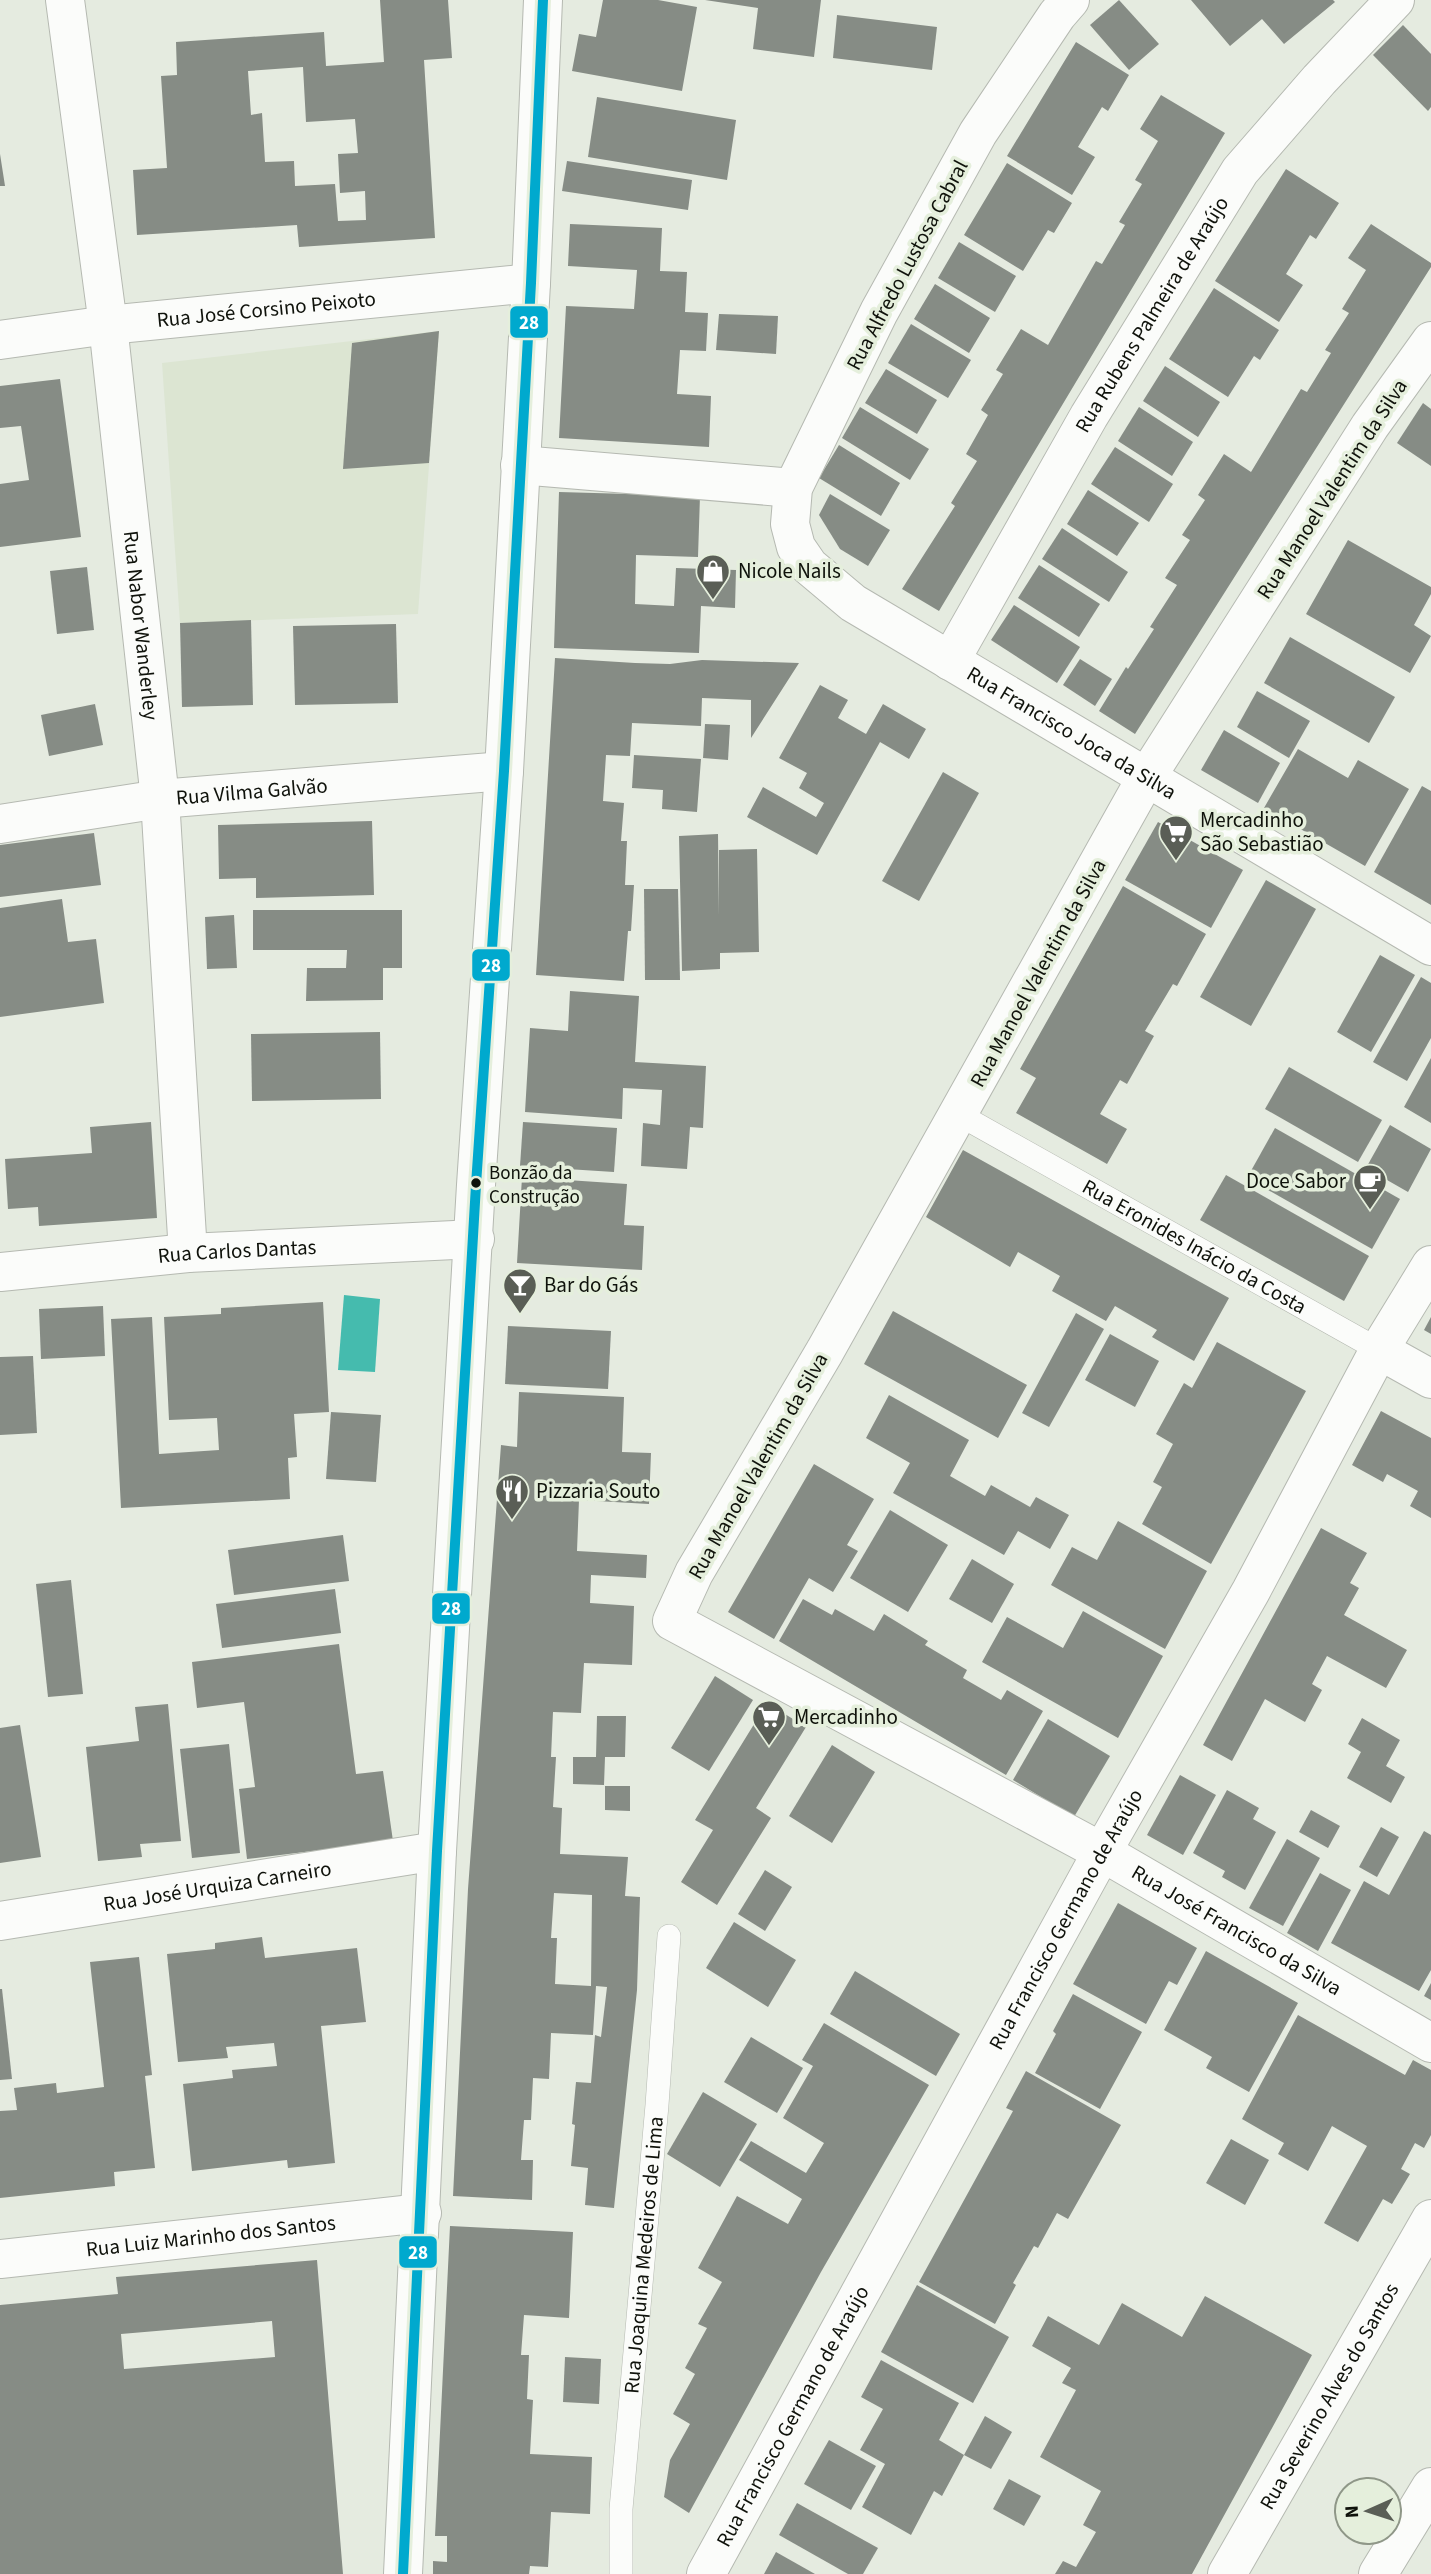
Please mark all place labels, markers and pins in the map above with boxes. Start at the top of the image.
shop icon: Nicole Nails [694,552,732,601]
place label: Nicole Nails [738,556,841,586]
place label: Mercadinho São Sebastião [1200,805,1324,859]
supermarket icon: Mercadinho São Sebastião [1157,813,1195,862]
place label: Bonzão da Construção [489,1160,580,1211]
cafe icon: Doce Sabor [1351,1162,1389,1211]
place label: Doce Sabor [1246,1166,1347,1196]
marker: Bonzão da Construção [469,1176,483,1190]
bar icon: Bar do Gás [501,1266,539,1315]
place label: Bar do Gás [544,1270,638,1300]
restaurant icon: Pizzaria Souto [493,1472,531,1521]
place label: Pizzaria Souto [536,1476,660,1506]
supermarket icon: Mercadinho [750,1698,788,1747]
place label: Mercadinho [794,1702,898,1732]

